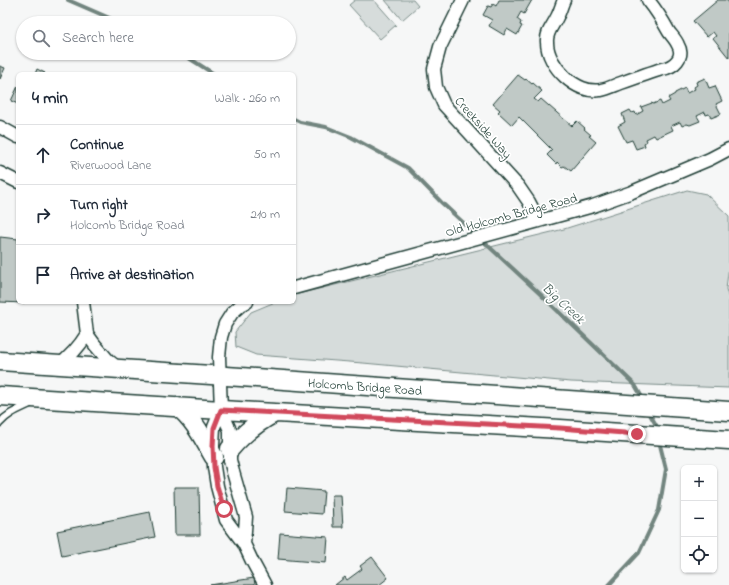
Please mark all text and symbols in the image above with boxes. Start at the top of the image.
search box [16,16,296,60]
icon: search [30,27,52,49]
text: Search here [62,27,134,49]
text: 4 min [32,86,68,111]
text: Walk · 260 m [215,89,280,108]
street label: Creekside Way [449,93,516,164]
text: Continue [70,134,124,156]
icon: ahead [32,144,54,166]
text: 50 m [254,145,280,164]
text: Riverwood Lane [70,156,151,175]
street label: Old Holcomb Bridge Road [443,189,580,243]
text: Turn right [70,194,128,216]
icon: right [32,204,54,226]
text: 210 m [250,205,280,224]
text: Holcomb Bridge Road [70,216,184,235]
icon: arrive [32,264,54,286]
text: Arrive at destination [70,264,194,286]
water label: Big Creek [537,279,590,330]
street label: Holcomb Bridge Road [307,374,423,402]
route end [628,425,646,443]
map controls [681,465,717,573]
button: + [681,465,717,501]
route start [215,500,233,518]
button: − [681,501,717,537]
button: locate [681,537,717,573]

